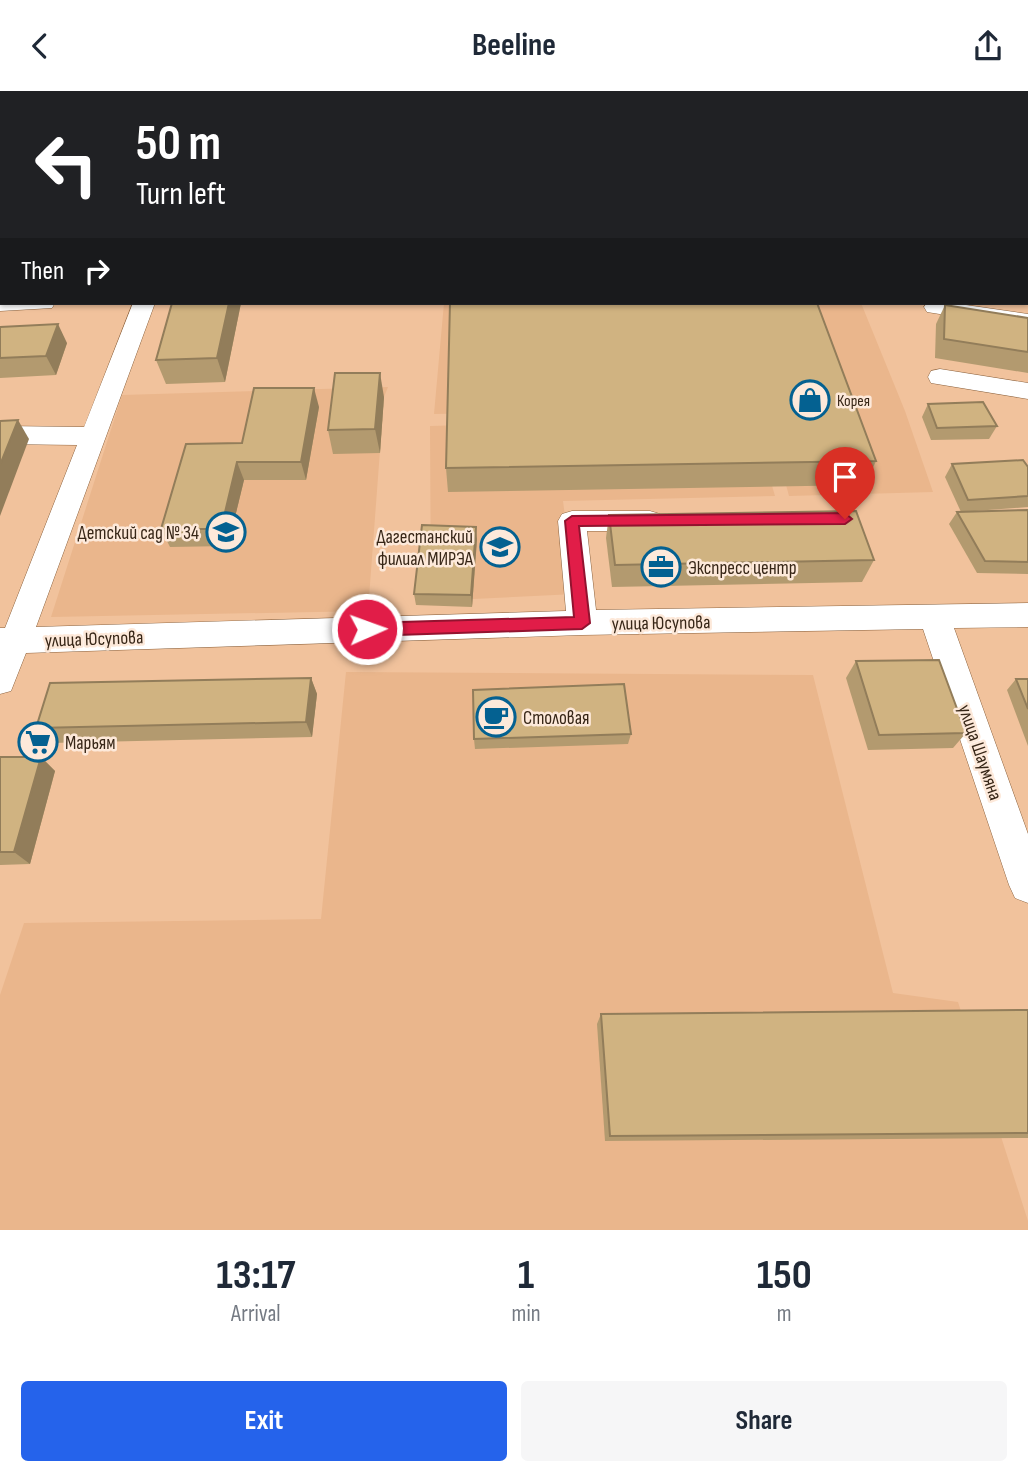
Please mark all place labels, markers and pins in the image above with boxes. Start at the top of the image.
shop icon: Корея [789,379,831,421]
place label: Корея [837,392,870,411]
pin [815,447,875,519]
school or university icon: Детский сад № 34 [205,511,247,553]
place label: Детский сад № 34 [78,522,199,545]
place label: Дагестанский филиал МИРЭА [376,526,474,571]
school or university icon: Дагестанский филиал МИРЭА [479,526,521,568]
office icon: Экспресс центр [640,546,682,588]
place label: Экспресс центр [688,557,797,580]
cafe icon: Столовая [475,696,517,738]
place label: Столовая [523,707,589,730]
supermarket icon: Марьям [17,721,59,763]
place label: Марьям [65,732,116,755]

